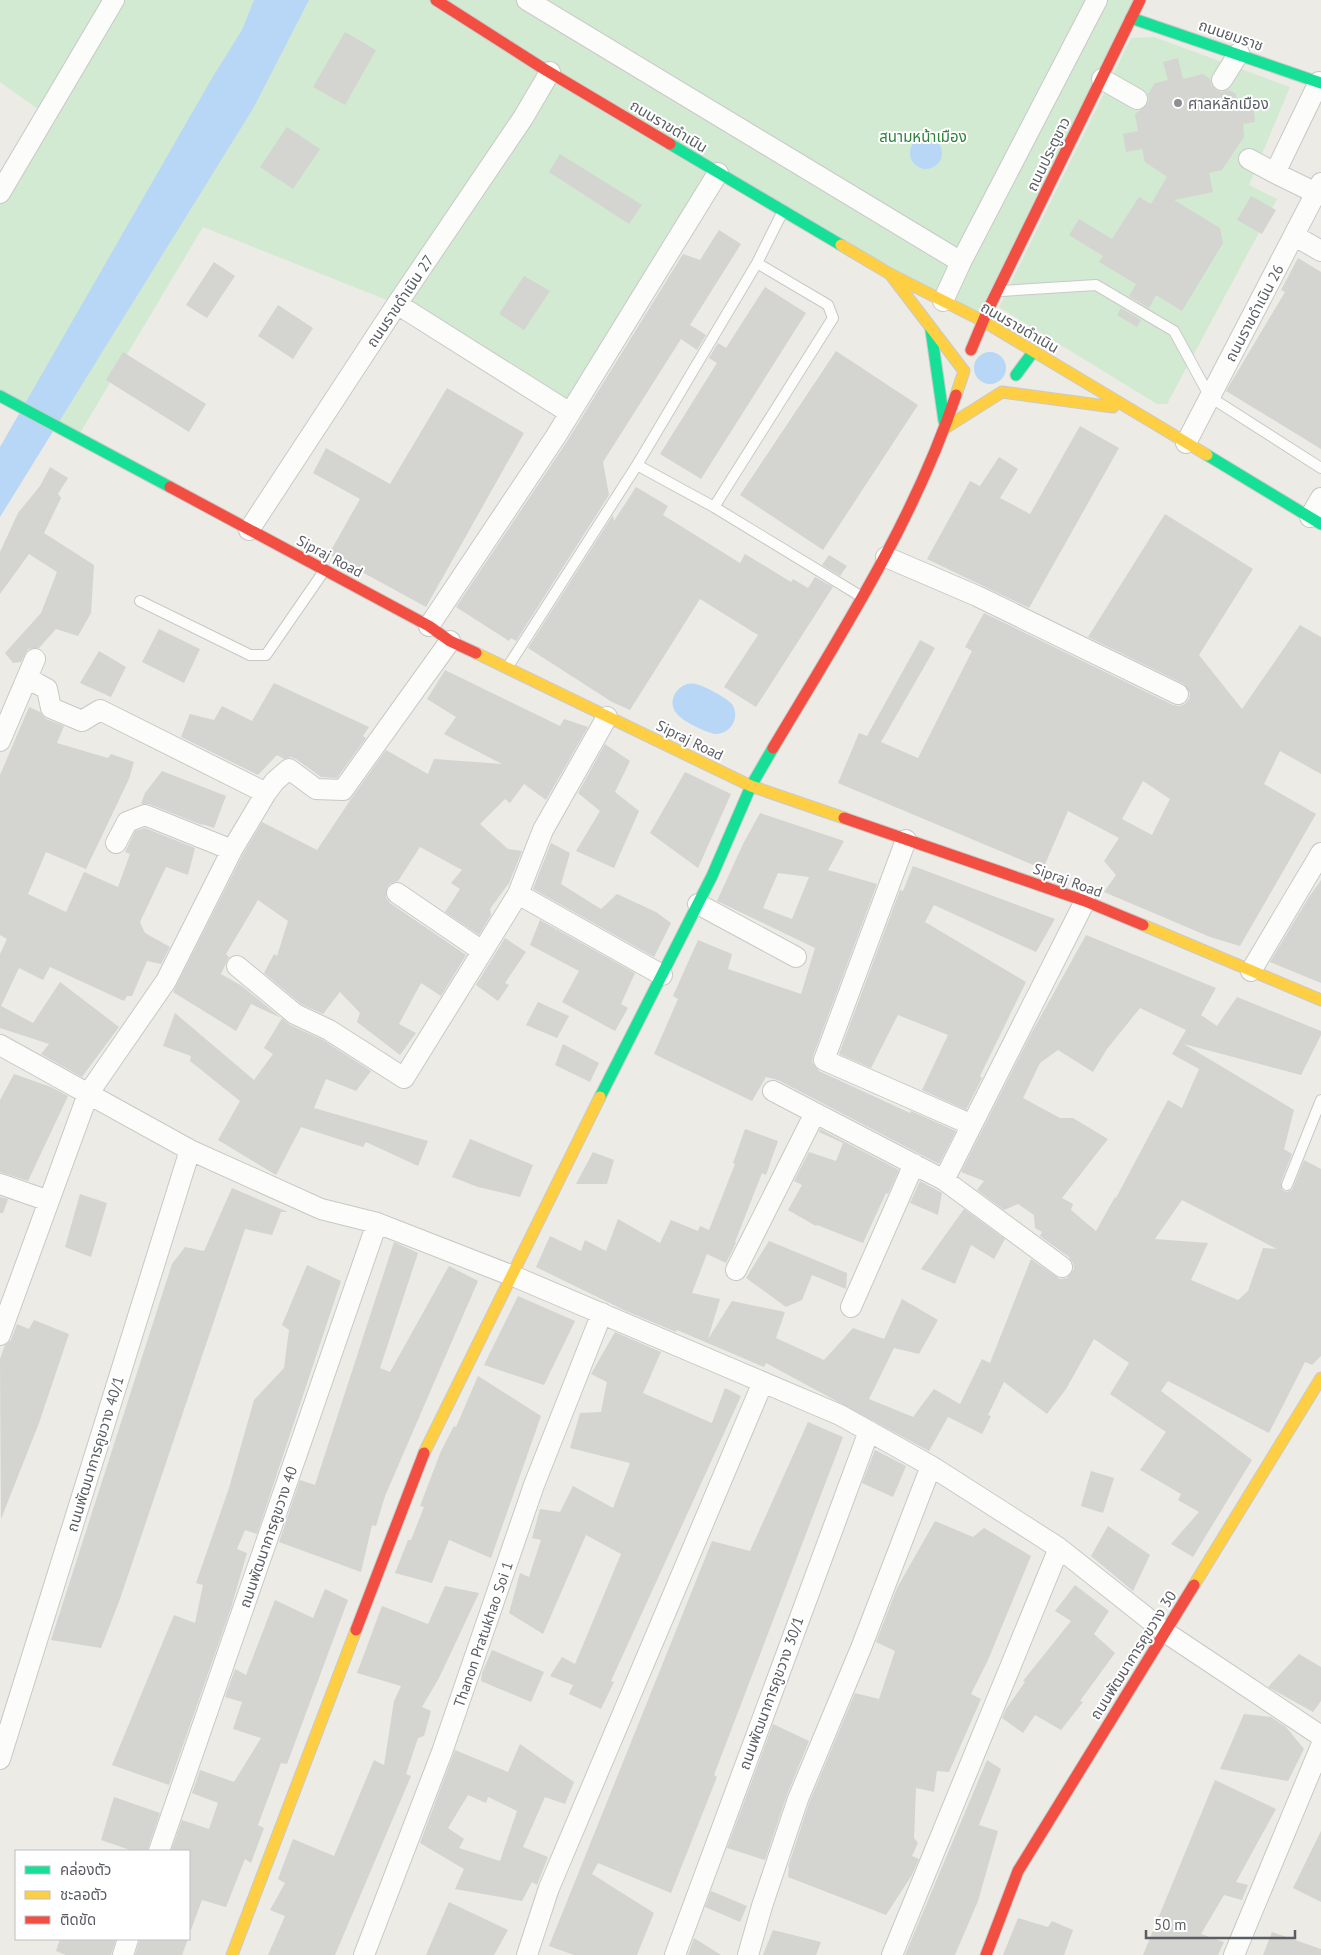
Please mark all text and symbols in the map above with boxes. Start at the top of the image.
street label: ถนนยมราช [1196,15,1266,55]
place label: ศาลหลักเมือง [1188,94,1269,113]
street label: ถนนราขดำเนิน [627,95,711,157]
marker: ศาลหลักเมือง [1172,97,1184,109]
street label: ถนนประตูขาว [1022,114,1074,194]
park label: สนามหน้าเมือง [879,127,967,146]
street label: ถนนราขดำเนิน 27 [362,251,438,351]
street label: ถนนราขดำเนิน 26 [1220,261,1288,365]
street label: ถนนราขดำเนิน [978,297,1062,357]
street label: Sipraj Road [294,531,366,581]
street label: Sipraj Road [653,716,727,764]
street label: Sipraj Road [1031,859,1105,901]
street label: ถนนพัฒนาการคูขวาง 40/1 [62,1374,128,1534]
street label: ถนนพัฒนาการคูขวาง 40 [235,1464,301,1610]
street label: Thanon Pratukhao Soi 1 [449,1559,517,1709]
street label: ถนนพัฒนาการคูขวาง 30 [1086,1587,1180,1723]
street label: ถนนพัฒนาการคูขวาง 30/1 [734,1614,808,1772]
legend [15,1850,190,1940]
text: คล่องตัว [60,1860,111,1879]
text: ชะลอตัว [60,1885,107,1904]
scale bar [1146,1908,1295,1940]
text: ติดขัด [60,1910,96,1929]
text: 50 m [1154,1915,1187,1934]

